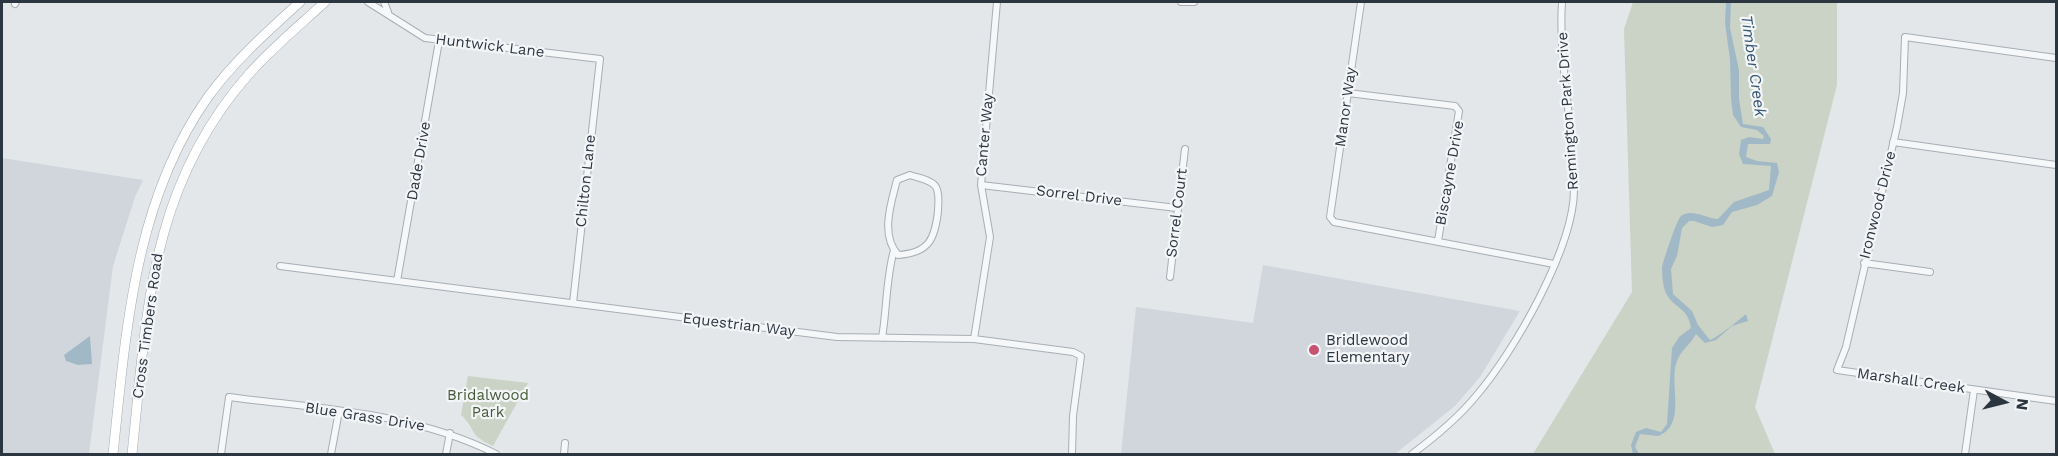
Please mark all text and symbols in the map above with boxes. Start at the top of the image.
water label: Timber Creek [1736,14,1770,118]
street label: Huntwick Lane [435,30,545,62]
street label: Remington Park Drive [1554,31,1582,191]
street label: Manor Way [1331,66,1361,148]
street label: Canter Way [972,93,998,177]
street label: Biscayne Drive [1432,119,1468,227]
street label: Dade Drive [403,120,435,202]
street label: Chilton Lane [572,134,600,228]
street label: Ironwood Drive [1856,149,1900,261]
street label: Sorrel Court [1163,167,1191,259]
street label: Sorrel Drive [1035,182,1123,210]
street label: Cross Timbers Road [129,252,167,400]
street label: Equestrian Way [682,309,796,341]
place label: Bridlewood Elementary [1326,332,1410,367]
marker: Bridlewood Elementary [1307,343,1321,357]
street label: Marshall Creek [1856,365,1966,397]
north arrow [1974,372,2034,432]
park label: Bridalwood Park [447,387,529,422]
text: N [2012,397,2033,411]
street label: Blue Grass Drive [304,399,426,435]

